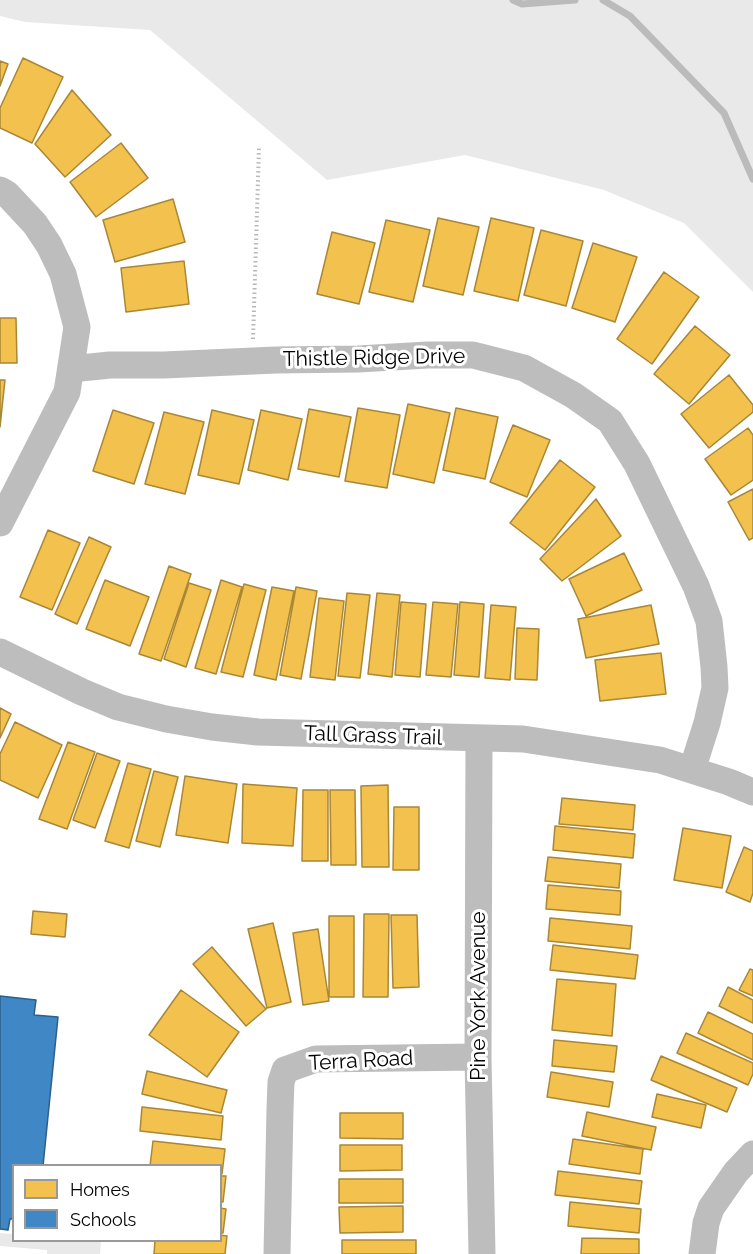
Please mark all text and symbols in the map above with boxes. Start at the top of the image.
street label: Thistle Ridge Drive [283,344,465,372]
street label: Tall Grass Trail [303,721,443,751]
street label: Pine York Avenue [466,911,492,1081]
street label: Terra Road [308,1046,414,1076]
legend [12,1164,222,1242]
text: Homes [70,1179,130,1200]
text: Schools [70,1209,136,1230]

